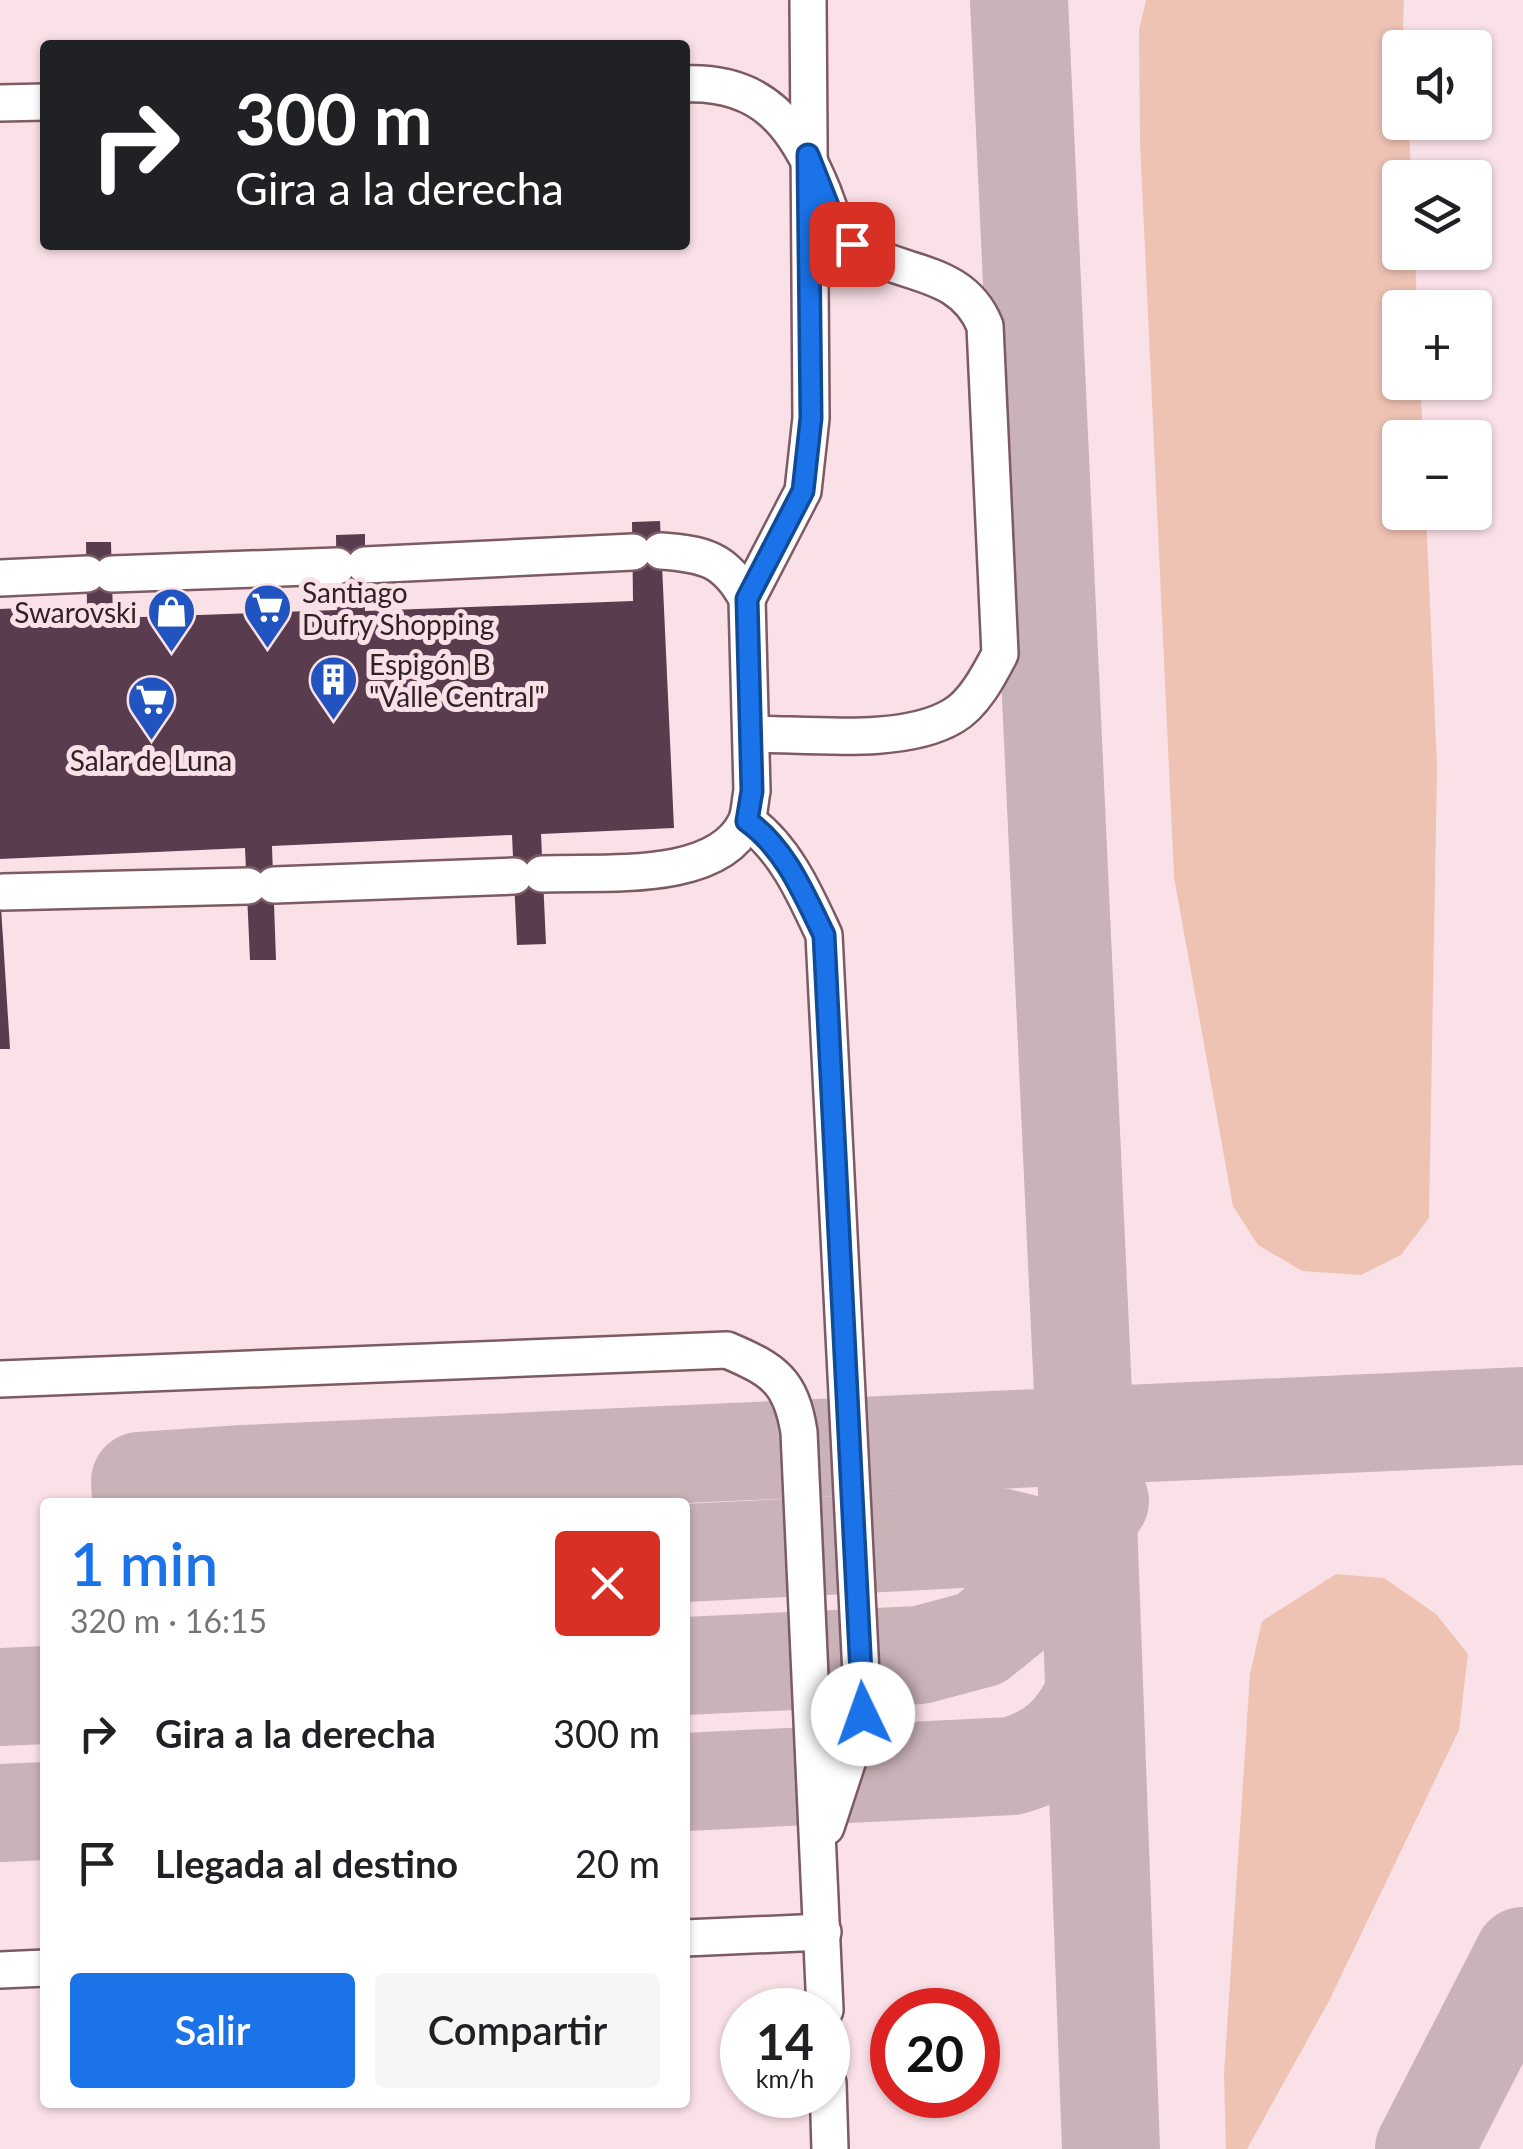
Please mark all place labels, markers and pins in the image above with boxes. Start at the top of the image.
pin [810,202,895,287]
place label: Santiago Dufry Shopping [302,575,494,641]
supermarket icon: Santiago Dufry Shopping [241,582,293,650]
shop icon: Swarovski [146,586,198,654]
place label: Swarovski [14,595,137,629]
place label: Espigón B "Valle Central" [369,647,545,713]
building icon: Espigón B "Valle Central" [308,654,360,722]
supermarket icon: Salar de Luna [125,674,177,742]
place label: Salar de Luna [70,743,232,777]

